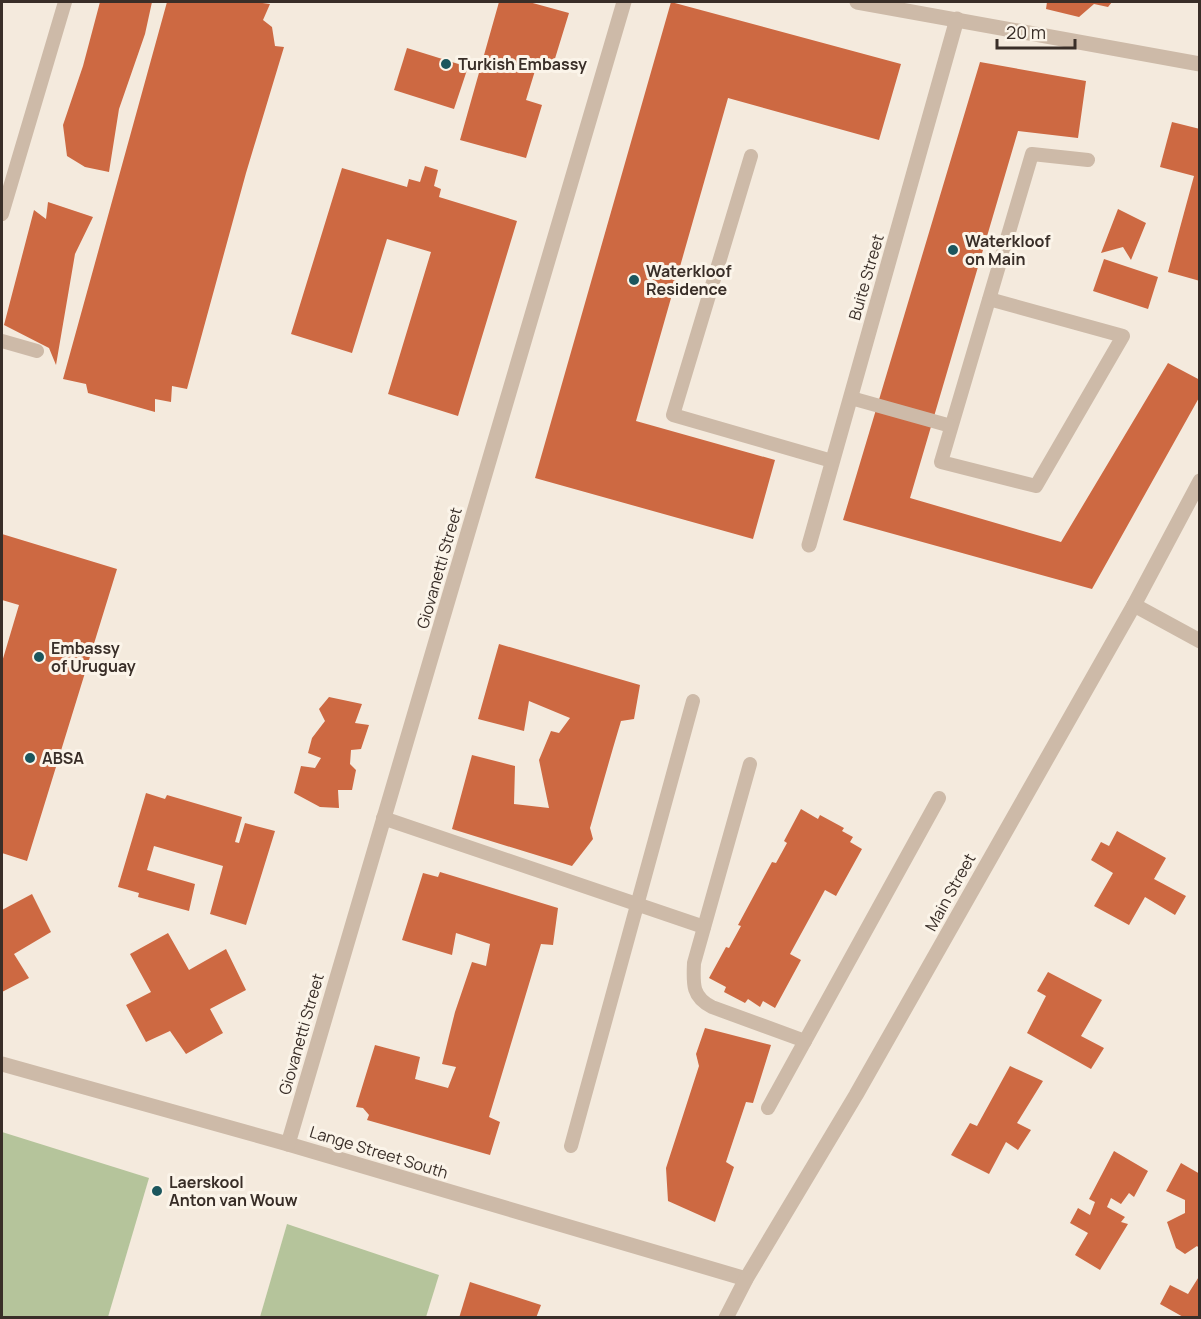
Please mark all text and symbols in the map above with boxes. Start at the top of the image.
scale bar [997,12,1075,50]
text: 20 m [1006,20,1046,44]
place label: Turkish Embassy [458,53,587,75]
marker: Turkish Embassy [439,57,453,71]
place label: Waterkloof on Main [965,230,1051,270]
street label: Buite Street [843,231,889,323]
marker: Waterkloof on Main [946,243,960,257]
place label: Waterkloof Residence [646,260,732,300]
marker: Waterkloof Residence [627,273,641,287]
street label: Giovanetti Street [411,505,467,631]
place label: Embassy of Uruguay [51,637,136,677]
marker: Embassy of Uruguay [32,650,46,664]
place label: ABSA [42,747,84,769]
marker: ABSA [23,751,37,765]
street label: Main Street [920,849,980,935]
street label: Giovanetti Street [273,971,329,1097]
street label: Lange Street South [307,1120,451,1184]
place label: Laerskool Anton van Wouw [169,1171,298,1211]
marker: Laerskool Anton van Wouw [150,1184,164,1198]

